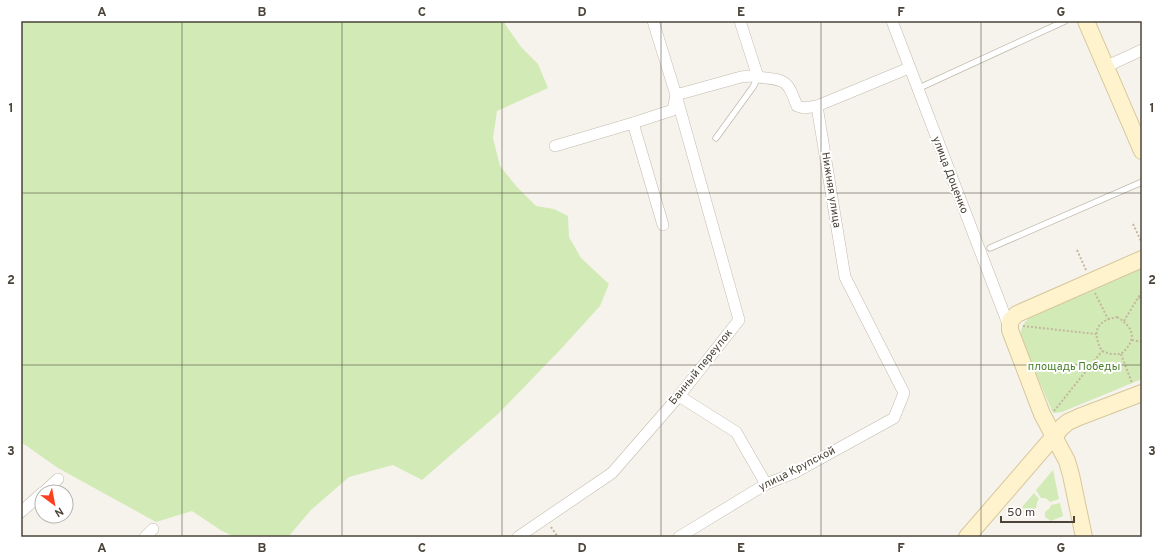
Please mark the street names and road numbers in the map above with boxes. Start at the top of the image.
street label: улица Доценко [929,134,971,216]
street label: Нижняя улица [818,151,844,229]
street label: Банный переулок [666,326,736,408]
street label: улица Крупской [756,444,838,494]

